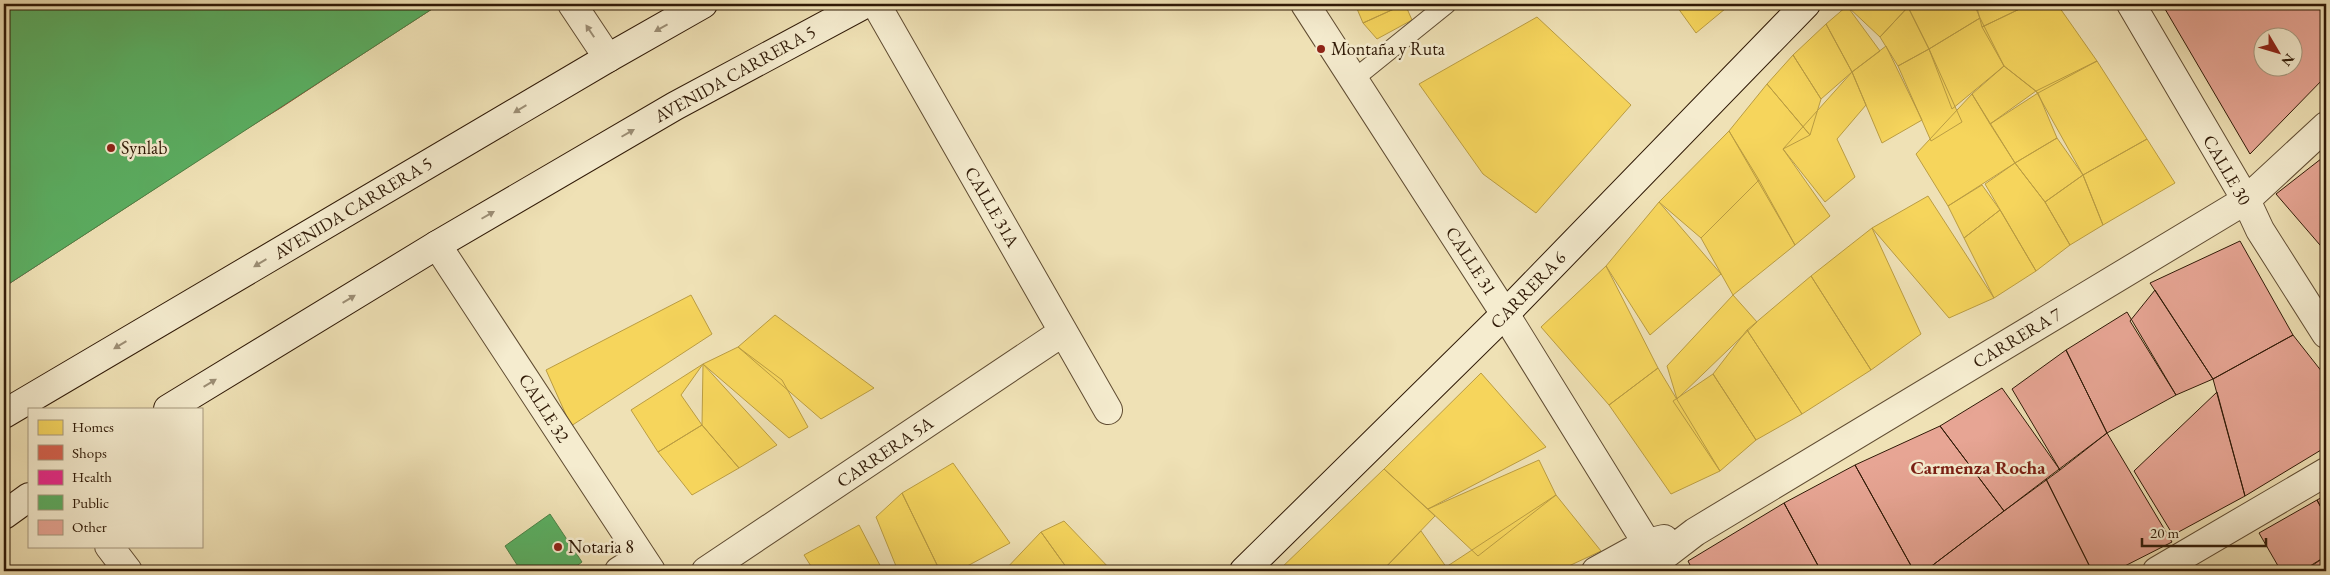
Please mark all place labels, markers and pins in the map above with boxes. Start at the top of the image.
place label: Montaña y Ruta [1331,37,1446,60]
marker: Montaña y Ruta [1315,43,1327,55]
place label: Synlab [121,136,168,159]
marker: Synlab [105,142,117,154]
place label: Notaria 8 [568,535,634,558]
marker: Notaria 8 [552,541,564,553]

